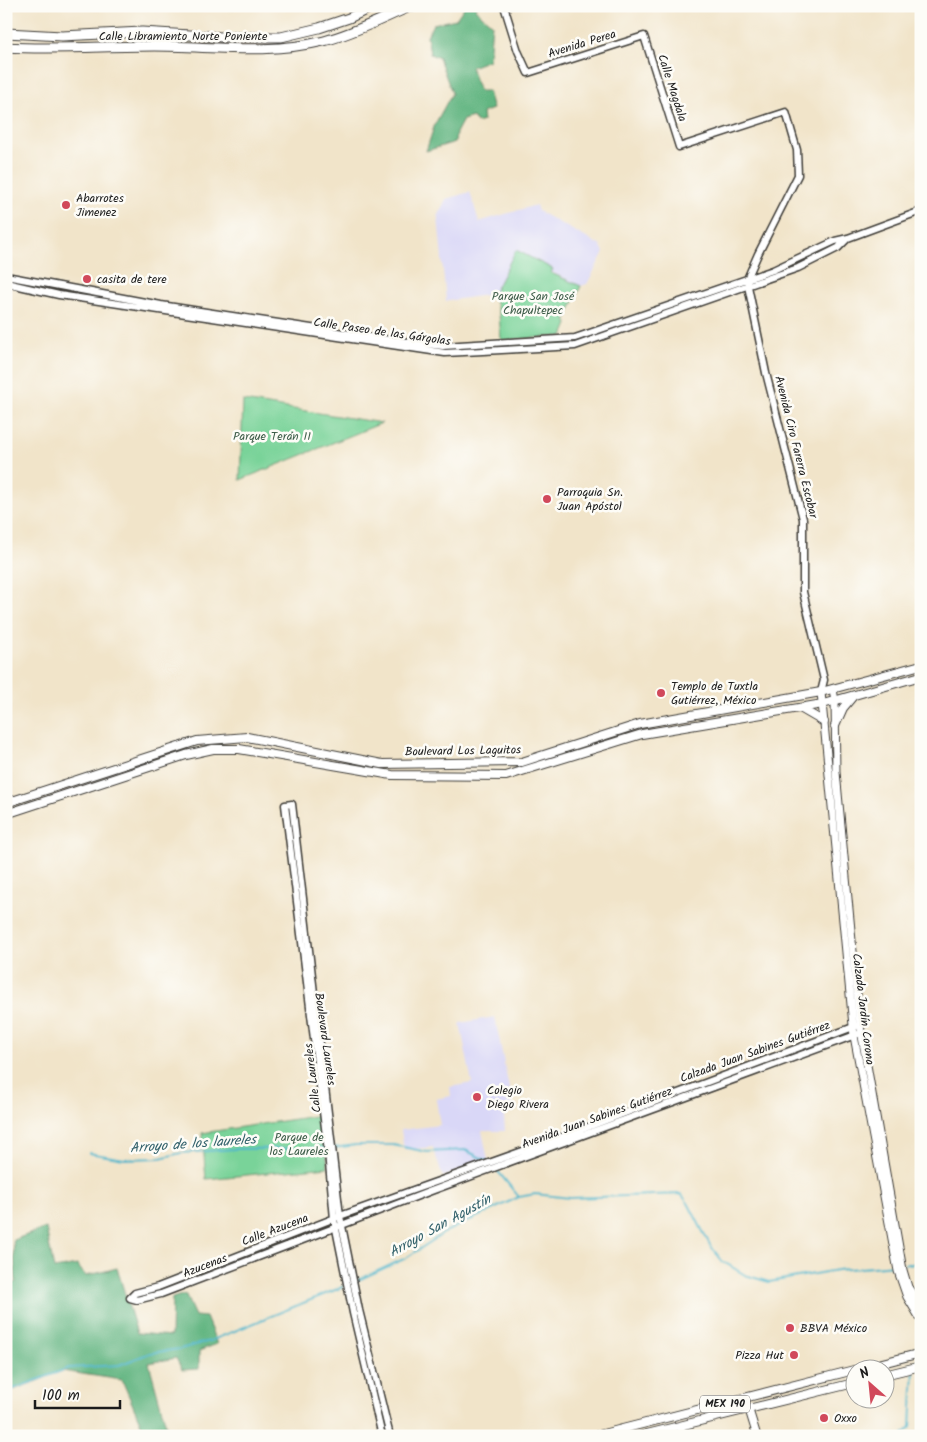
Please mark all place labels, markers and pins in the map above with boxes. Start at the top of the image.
place label: Abarrotes Jimenez [76,189,124,222]
marker: Abarrotes Jimenez [60,199,72,211]
place label: casita de tere [97,270,167,289]
marker: casita de tere [81,273,93,285]
place label: Parroquia Sn. Juan Apóstol [557,483,623,516]
marker: Parroquia Sn. Juan Apóstol [541,493,553,505]
place label: Templo de Tuxtla Gutiérrez, México [671,677,758,710]
marker: Templo de Tuxtla Gutiérrez, México [655,687,667,699]
place label: Colegio Diego Rivera [487,1081,549,1114]
marker: Colegio Diego Rivera [471,1091,483,1103]
place label: BBVA México [800,1319,867,1338]
marker: BBVA México [784,1322,796,1334]
place label: Pizza Hut [735,1346,784,1365]
marker: Pizza Hut [788,1349,800,1361]
place label: Oxxo [834,1409,857,1428]
marker: Oxxo [818,1412,830,1424]

